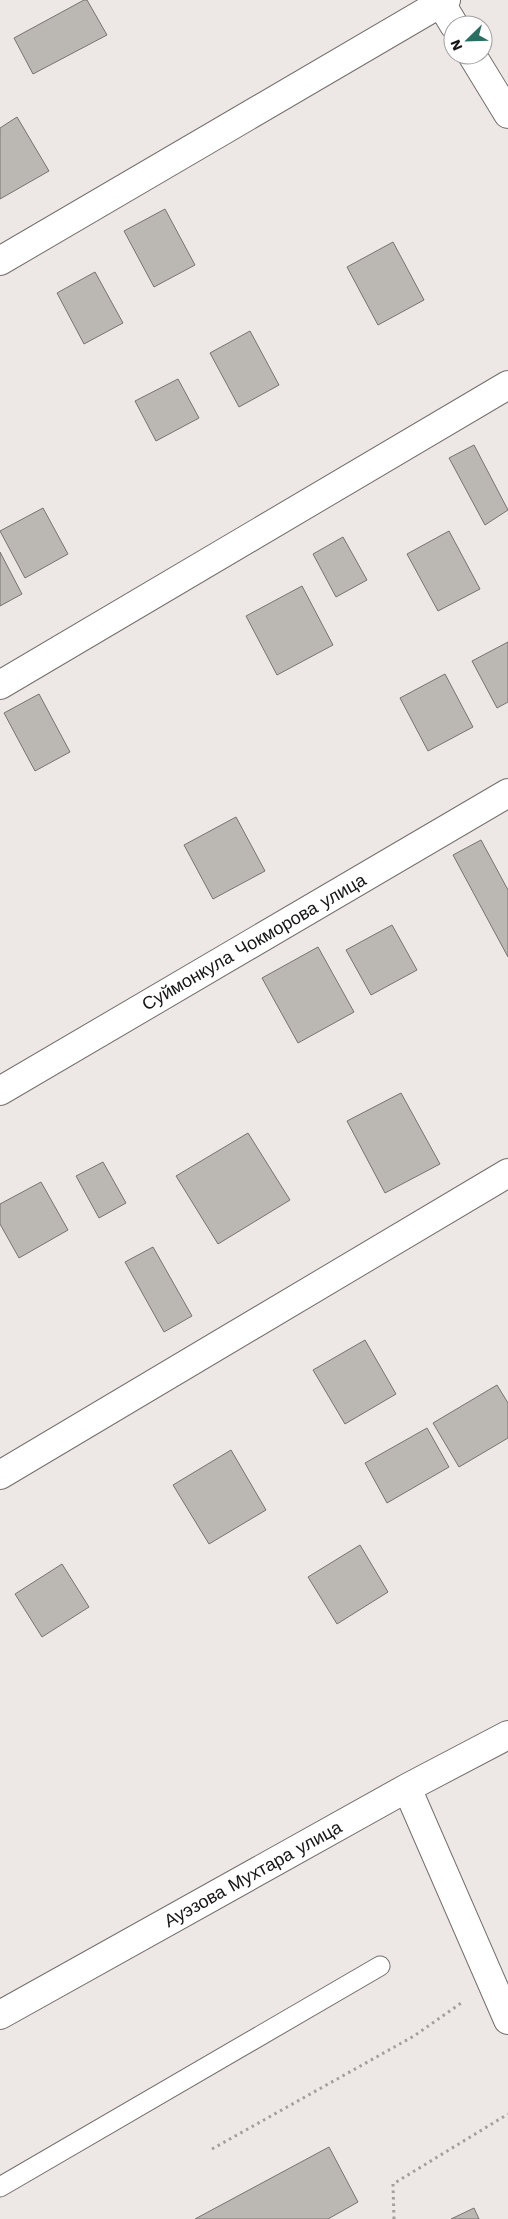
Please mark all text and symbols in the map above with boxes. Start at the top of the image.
north arrow [443,15,493,65]
text: N [447,37,465,53]
street label: Суймонкула Чокморова улица [138,868,370,1014]
street label: Ауэзова Мухтара улица [160,1815,346,1931]

